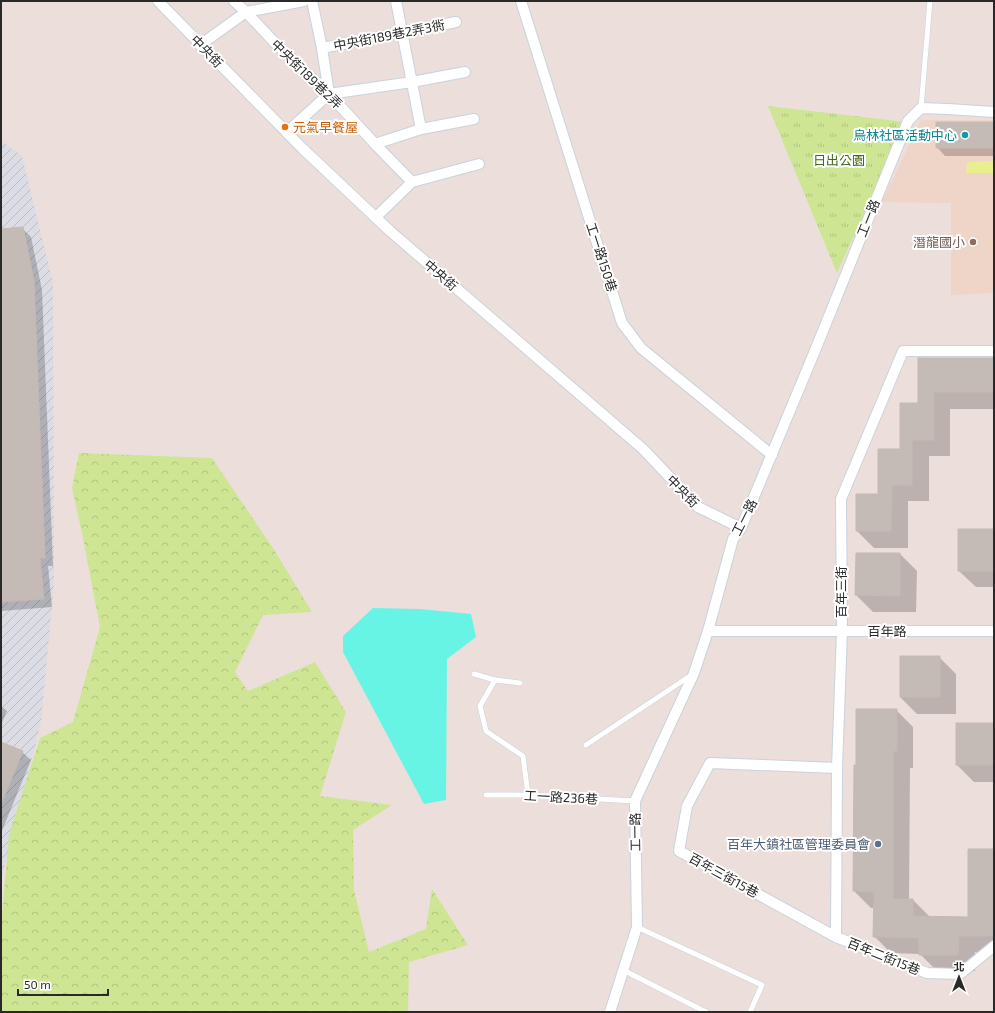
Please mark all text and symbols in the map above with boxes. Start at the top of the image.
street label: 中央街189巷2弄3衖 [332,16,446,54]
street label: 中央街 [188,31,226,71]
street label: 中央街189巷2弄 [268,36,346,112]
place label: 元氣早餐屋 [293,119,358,135]
marker: 元氣早餐屋 [280,122,290,132]
place label: 烏林社區活動中心 [853,127,957,143]
marker: 烏林社區活動中心 [960,130,970,140]
park label: 日出公園 [813,152,865,168]
street label: 工一路 [853,197,883,239]
street label: 工一路150巷 [583,220,621,294]
place label: 潛龍國小 [913,234,965,250]
marker: 潛龍國小 [968,237,978,247]
street label: 中央街 [421,256,461,294]
street label: 中央街 [664,472,702,510]
street label: 工一路 [728,496,760,538]
street label: 百年三街 [833,566,849,618]
street label: 百年路 [867,623,907,639]
street label: 工一路236巷 [524,787,598,807]
street label: 工一路 [627,812,643,852]
place label: 百年大鎮社區管理委員會 [727,836,870,852]
marker: 百年大鎮社區管理委員會 [873,839,883,849]
street label: 百年三街15巷 [686,849,762,901]
street label: 百年二街15巷 [845,934,923,978]
north arrow [939,957,979,997]
text: 北 [954,960,965,973]
scale bar [18,971,108,997]
text: 50 m [24,977,51,991]

